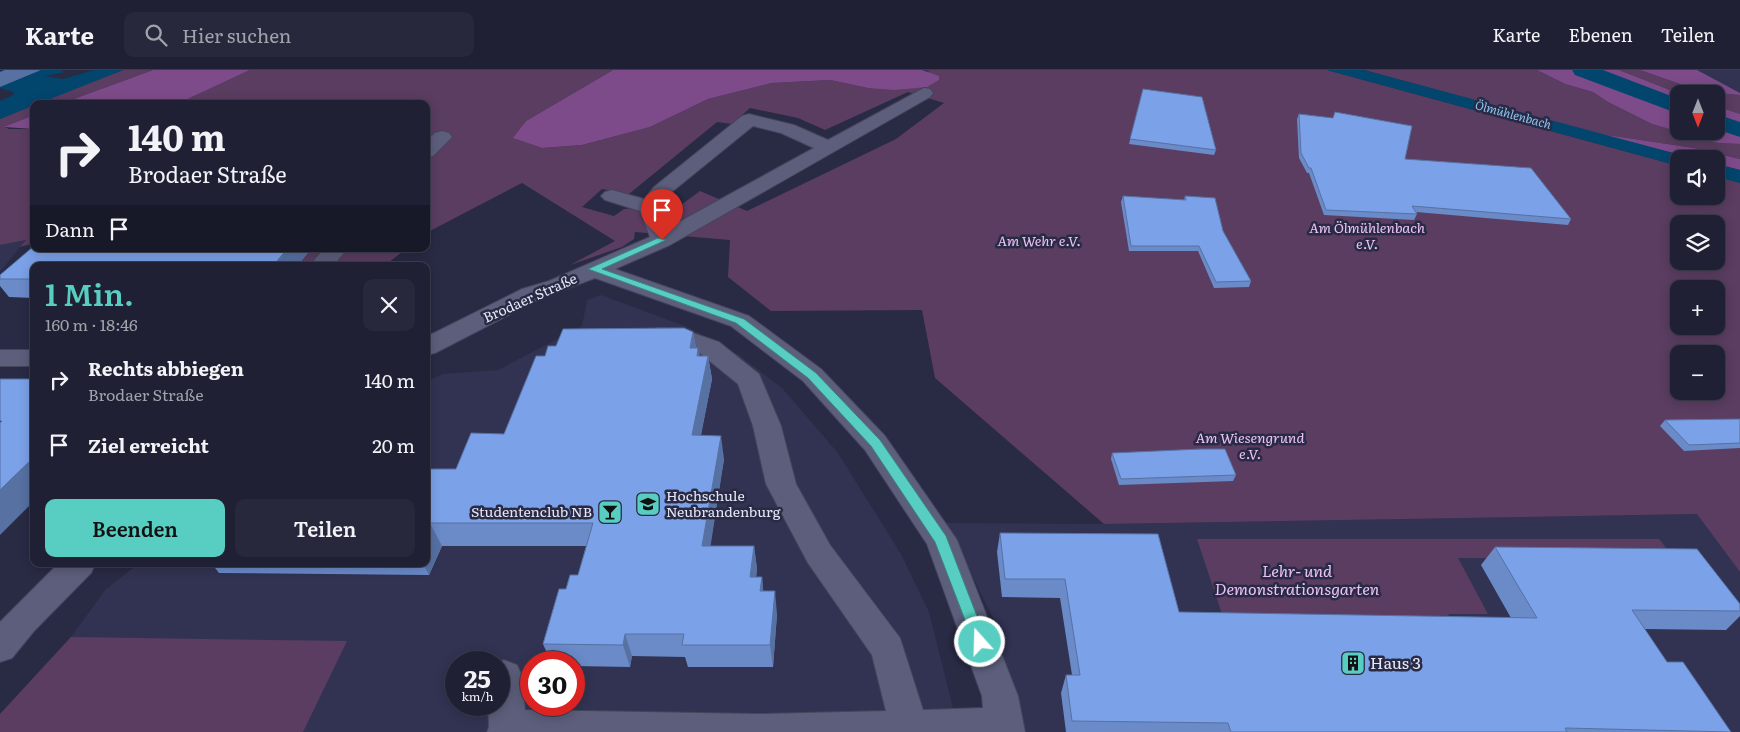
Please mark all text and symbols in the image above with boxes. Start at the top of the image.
search box [124,12,474,57]
text: Karte [25,17,94,52]
icon: search [142,21,170,49]
text: Hier suchen [182,21,291,49]
text: Karte [1493,21,1540,48]
text: Ebenen [1568,21,1633,48]
text: Teilen [1661,21,1715,48]
north arrow [1670,85,1725,140]
map controls [1670,85,1725,400]
water label: Ölmühlenbach [1473,95,1553,133]
text: 140 m [128,110,226,162]
icon: right [45,120,110,185]
button: sound [1670,150,1725,205]
text: Brodaer Straße [128,157,287,190]
pin [641,189,683,240]
icon: arrive [648,196,676,224]
text: Dann [45,215,95,243]
icon: arrive [105,215,133,243]
button: layers [1670,215,1725,270]
park label: Am Ölmühlenbach e.V. [1309,217,1426,253]
park label: Am Wehr e.V. [997,230,1081,250]
street label: Brodaer Straße [479,267,580,327]
text: 1 Min. [45,271,134,315]
button: close [363,279,415,331]
button: + [1670,280,1725,335]
text: 160 m · 18:46 [45,312,138,336]
button: − [1670,345,1725,400]
text: Rechts abbiegen [88,354,244,382]
icon: right [45,366,73,394]
text: 140 m [364,366,415,394]
text: Brodaer Straße [88,382,203,406]
park label: Am Wiesengrund e.V. [1196,427,1304,463]
icon: arrive [45,431,73,459]
text: Ziel erreicht [88,431,209,459]
text: 20 m [372,431,415,459]
place label: Hochschule Neubrandenburg [666,485,781,521]
school or university icon: Hochschule Neubrandenburg [635,491,661,517]
button: Beenden [45,499,225,557]
button: Teilen [235,499,415,557]
bar icon: Studentenclub NB [597,499,623,525]
place label: Studentenclub NB [471,501,592,521]
park label: Lehr- und Demonstrationsgarten [1215,558,1380,600]
position arrow [953,615,1005,667]
building icon: Haus 3 [1340,650,1366,676]
place label: Haus 3 [1370,650,1421,674]
speed limit sign: 30 [520,651,585,716]
text: 25 [464,659,491,696]
text: km/h [462,687,493,705]

